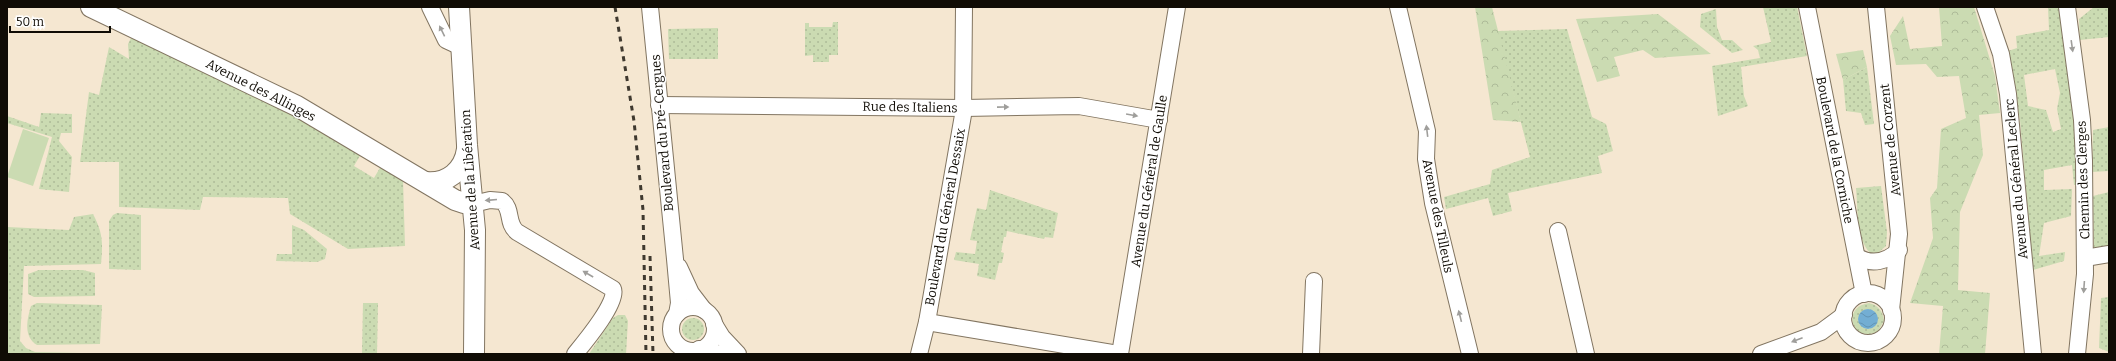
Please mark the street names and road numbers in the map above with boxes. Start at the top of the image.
street label: Boulevard du Pré-Cergues [648,54,676,212]
street label: Avenue des Allinges [204,56,318,124]
street label: Boulevard de la Corniche [1813,75,1857,225]
street label: Avenue de Corzent [1877,83,1903,197]
street label: Avenue du Général de Gaulle [1128,94,1170,268]
street label: Avenue du Général Leclerc [2001,98,2030,260]
street label: Rue des Italiens [862,99,958,115]
street label: Avenue de la Libération [458,108,482,251]
street label: Chemin des Clerges [2073,120,2093,240]
street label: Boulevard du Général Dessaix [922,127,968,307]
street label: Avenue des Tilleuls [1420,158,1456,274]

